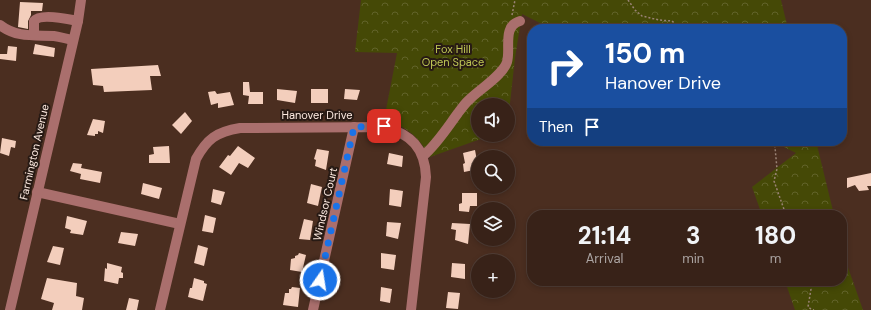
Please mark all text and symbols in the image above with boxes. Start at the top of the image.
text: 150 m [605,35,685,72]
icon: right [539,40,591,92]
park label: Fox Hill Open Space [422,42,484,69]
text: Hanover Drive [605,71,721,95]
map controls [471,98,515,298]
button: sound [471,98,515,142]
street label: Farmington Avenue [16,103,52,201]
street label: Hanover Drive [282,108,352,122]
pin [367,109,401,143]
icon: arrive [373,115,395,137]
icon: arrive [581,116,603,138]
text: Then [539,117,573,137]
button: search [471,150,515,194]
street label: Windsor Court [310,166,340,242]
button: layers [471,202,515,246]
text: 21:14 [578,220,631,251]
text: 3 [686,220,700,251]
text: 180 [755,220,796,251]
text: Arrival [586,250,624,267]
text: min [682,250,704,267]
text: m [770,250,781,267]
button: + [471,254,515,298]
position arrow [299,259,341,301]

